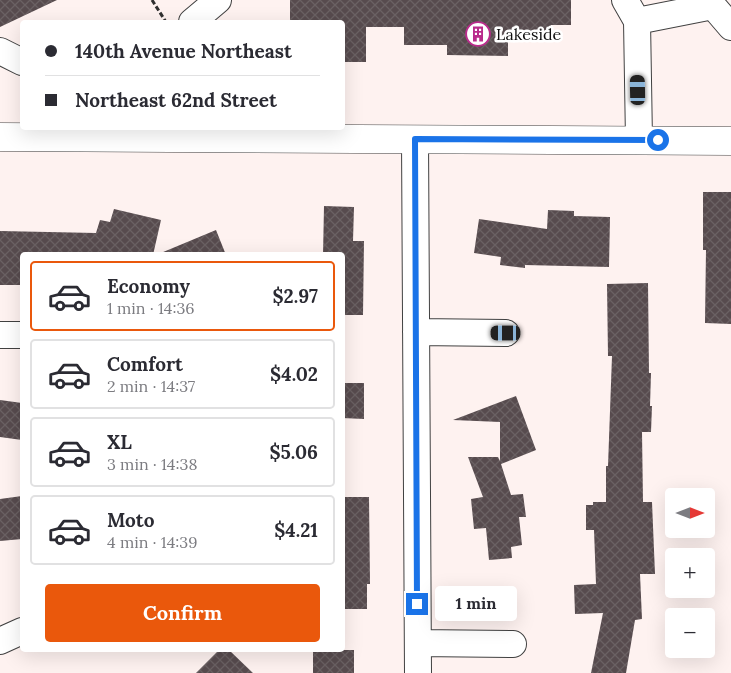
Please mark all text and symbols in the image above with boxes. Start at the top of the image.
building icon: Lakeside [465,21,491,47]
place label: Lakeside [496,24,561,44]
text: 140th Avenue Northeast [75,39,292,63]
car [630,75,645,105]
text: Northeast 62nd Street [75,88,277,112]
route start [647,129,669,151]
icon: car [47,274,92,319]
text: Economy [107,274,190,298]
text: $2.97 [272,284,318,308]
text: 1 min · 14:36 [107,298,195,318]
car [491,326,521,341]
icon: car [47,352,92,397]
text: Comfort [107,352,183,376]
text: $4.02 [270,362,318,386]
text: 2 min · 14:37 [107,376,195,396]
icon: car [47,430,92,475]
text: XL [107,430,132,454]
text: $5.06 [269,440,318,464]
text: 3 min · 14:38 [107,454,197,474]
north arrow [665,488,715,538]
map controls [665,488,715,658]
icon: car [47,508,92,553]
text: Moto [107,508,154,532]
text: $4.21 [274,518,318,542]
text: 4 min · 14:39 [107,532,197,552]
button: + [665,548,715,598]
button: Confirm [45,584,320,642]
callout: 1 min [434,586,517,622]
route end [406,593,428,615]
text: 1 min [456,593,496,613]
button: − [665,608,715,658]

